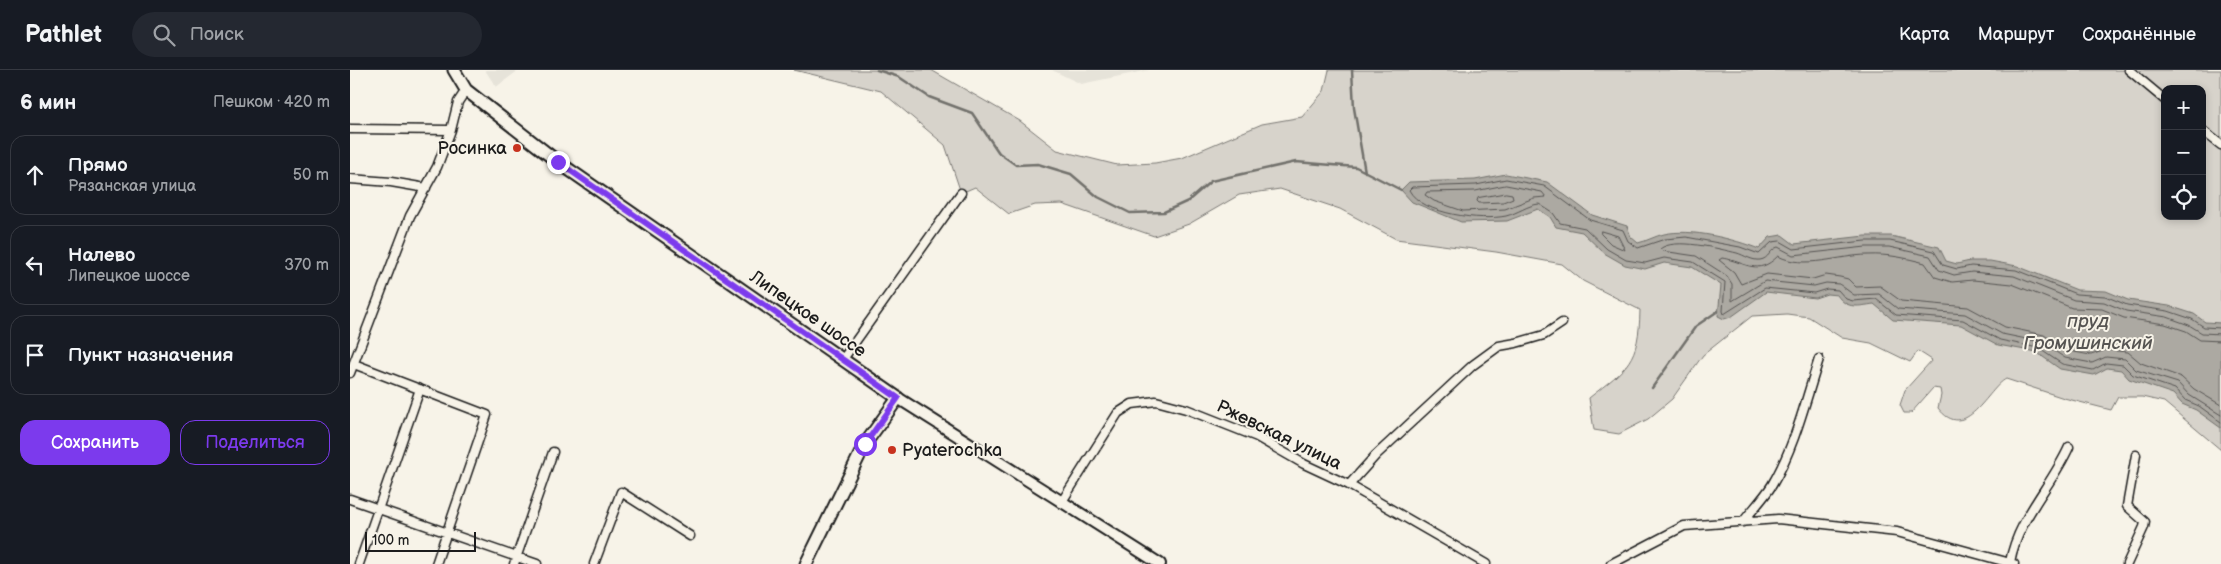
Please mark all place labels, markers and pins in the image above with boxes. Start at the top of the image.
place label: Росинка [437,138,507,159]
marker: Росинка [511,142,523,154]
place label: Pyaterochka [902,440,1002,461]
marker: Pyaterochka [886,444,898,456]

